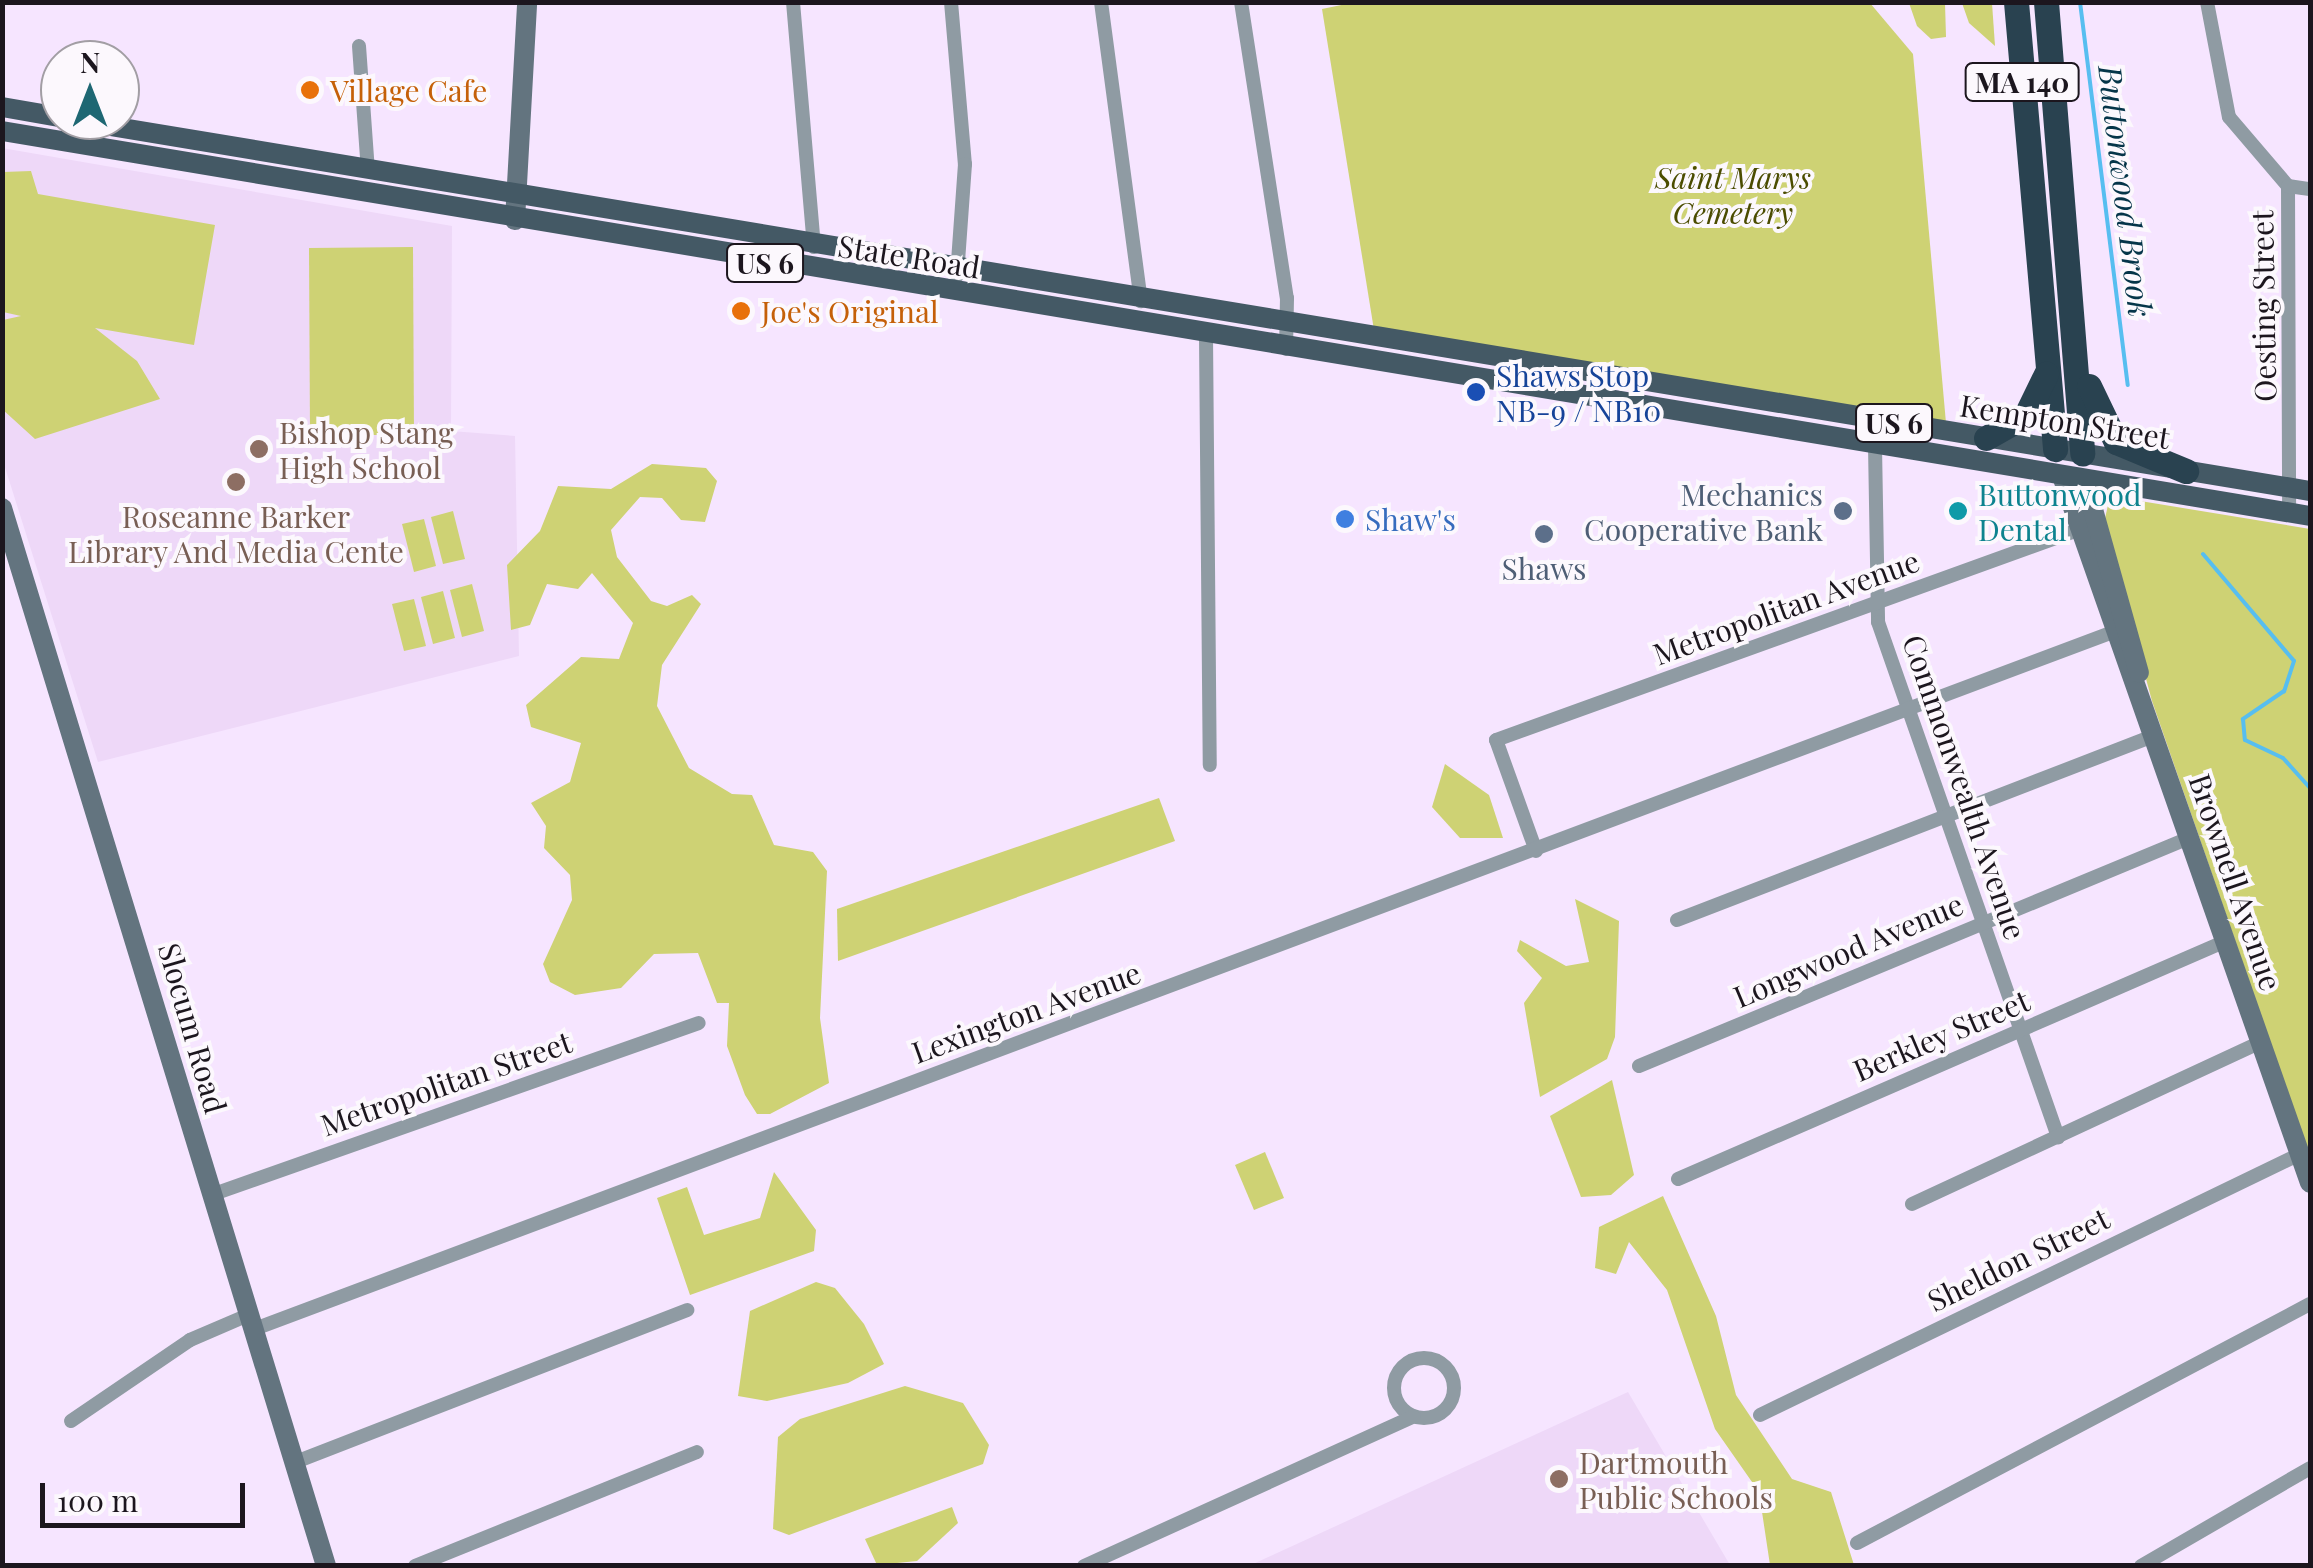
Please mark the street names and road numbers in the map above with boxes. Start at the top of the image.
road number: MA 140 [1964,59,2080,105]
street label: Oesting Street [2243,210,2283,402]
street label: State Road [835,227,983,285]
road number: US 6 [725,240,805,286]
street label: Kempton Street [1958,387,2172,455]
road number: US 6 [1854,400,1934,446]
street label: Metropolitan Avenue [1648,542,1924,672]
street label: Commonwealth Avenue [1896,630,2034,944]
street label: Brownell Avenue [2182,769,2290,995]
street label: Longwood Avenue [1727,885,1969,1015]
street label: Slocum Road [152,939,234,1117]
street label: Lexington Avenue [906,954,1146,1070]
street label: Berkley Street [1847,982,2035,1088]
street label: Metropolitan Street [316,1023,576,1143]
street label: Sheldon Street [1922,1200,2114,1318]

